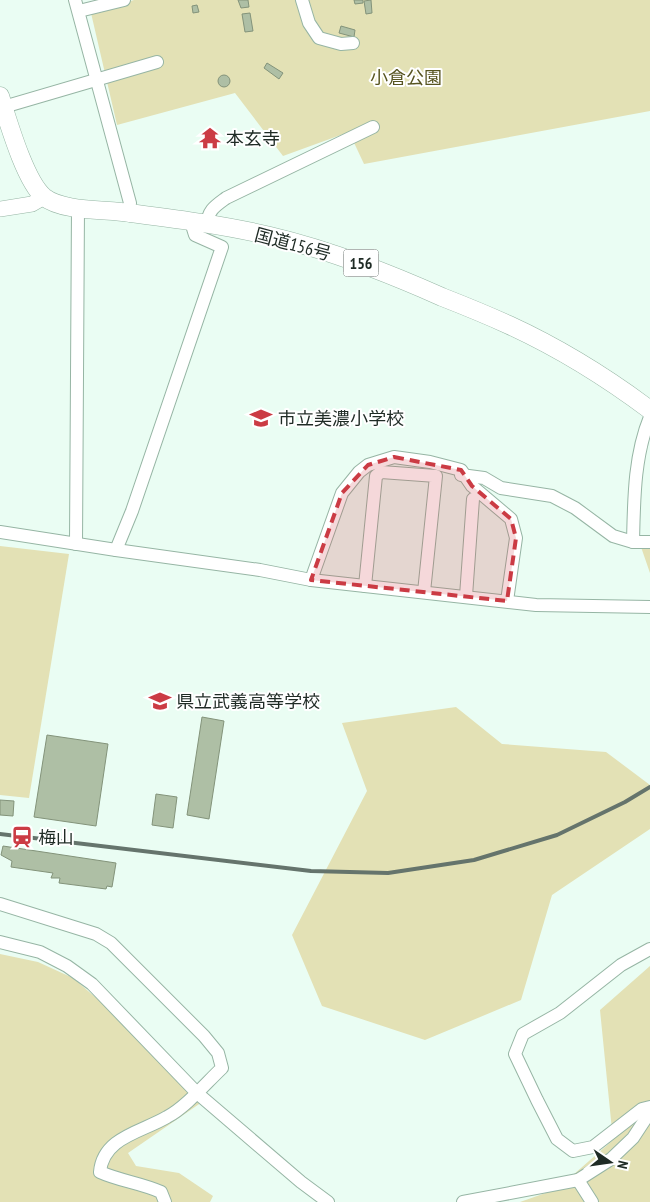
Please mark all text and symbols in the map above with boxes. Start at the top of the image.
park label: 小倉公園 [370,66,442,89]
temple icon: 本玄寺 [197,125,223,151]
place label: 本玄寺 [226,127,280,150]
street label: 国道156号 [252,223,334,265]
road number: 156 [344,250,378,276]
school or university icon: 市立美濃小学校 [248,405,274,431]
place label: 市立美濃小学校 [278,407,404,430]
school or university icon: 県立武義高等学校 [147,688,173,714]
place label: 県立武義高等学校 [176,690,320,713]
station icon: 梅山 [9,824,35,850]
place label: 梅山 [38,826,74,849]
north arrow [585,1137,635,1187]
text: N [613,1159,632,1171]

